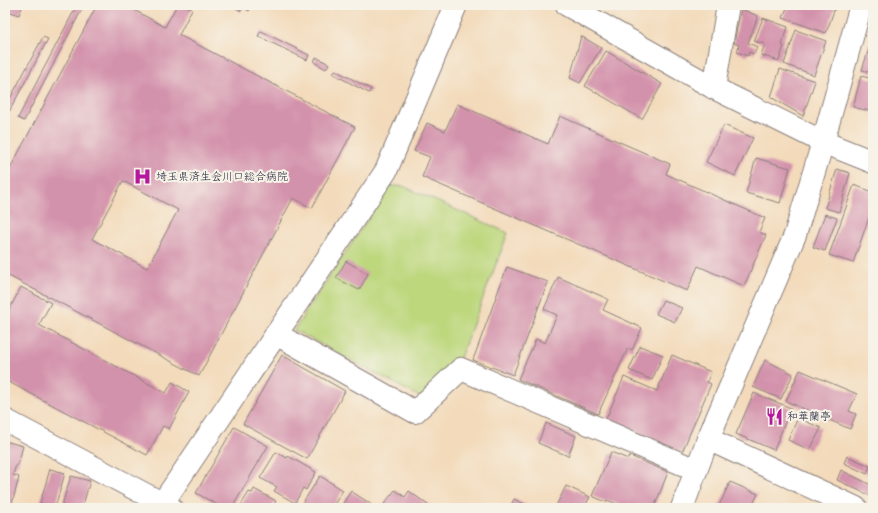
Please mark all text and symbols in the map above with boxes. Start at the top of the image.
hospital icon: 埼玉県済生会川口総合病院 [133,166,153,186]
place label: 埼玉県済生会川口総合病院 [156,170,288,183]
restaurant icon: 和華蘭亭 [764,406,784,426]
place label: 和華蘭亭 [787,410,831,423]

